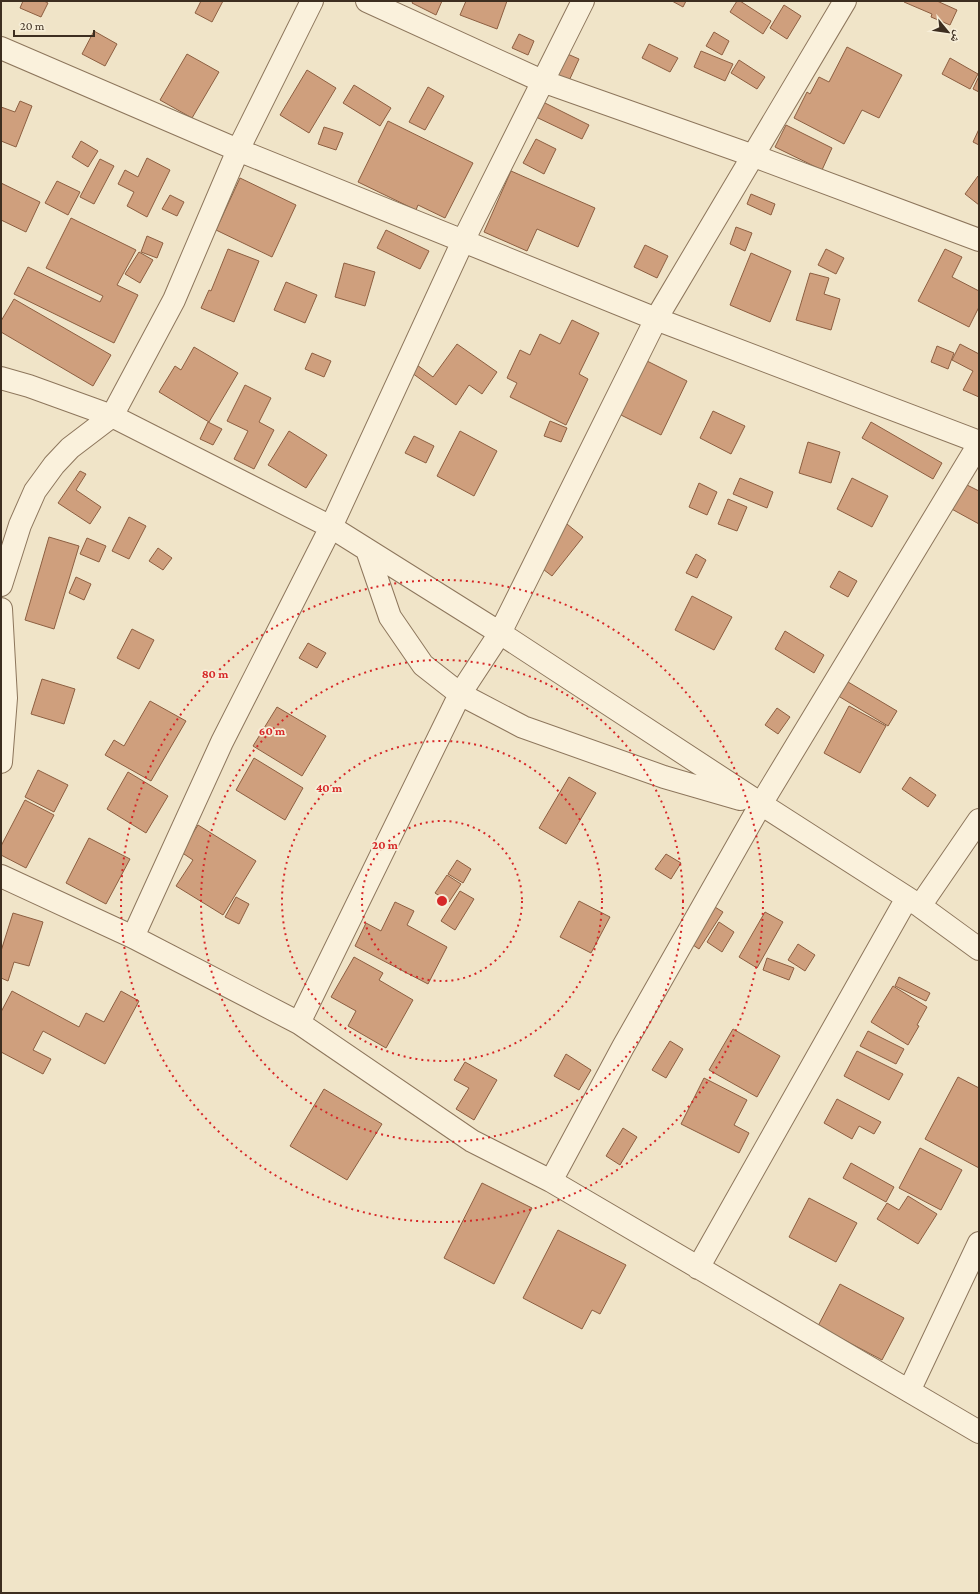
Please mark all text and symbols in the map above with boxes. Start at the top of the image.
scale bar [14,12,94,38]
north arrow [928,12,968,52]
text: 20 m [20,19,45,33]
text: ش [947,28,965,45]
text: 80 m [202,667,229,681]
text: 60 m [259,724,286,738]
text: 40 m [316,781,343,795]
text: 20 m [372,838,399,852]
centre of rings [435,894,449,908]

